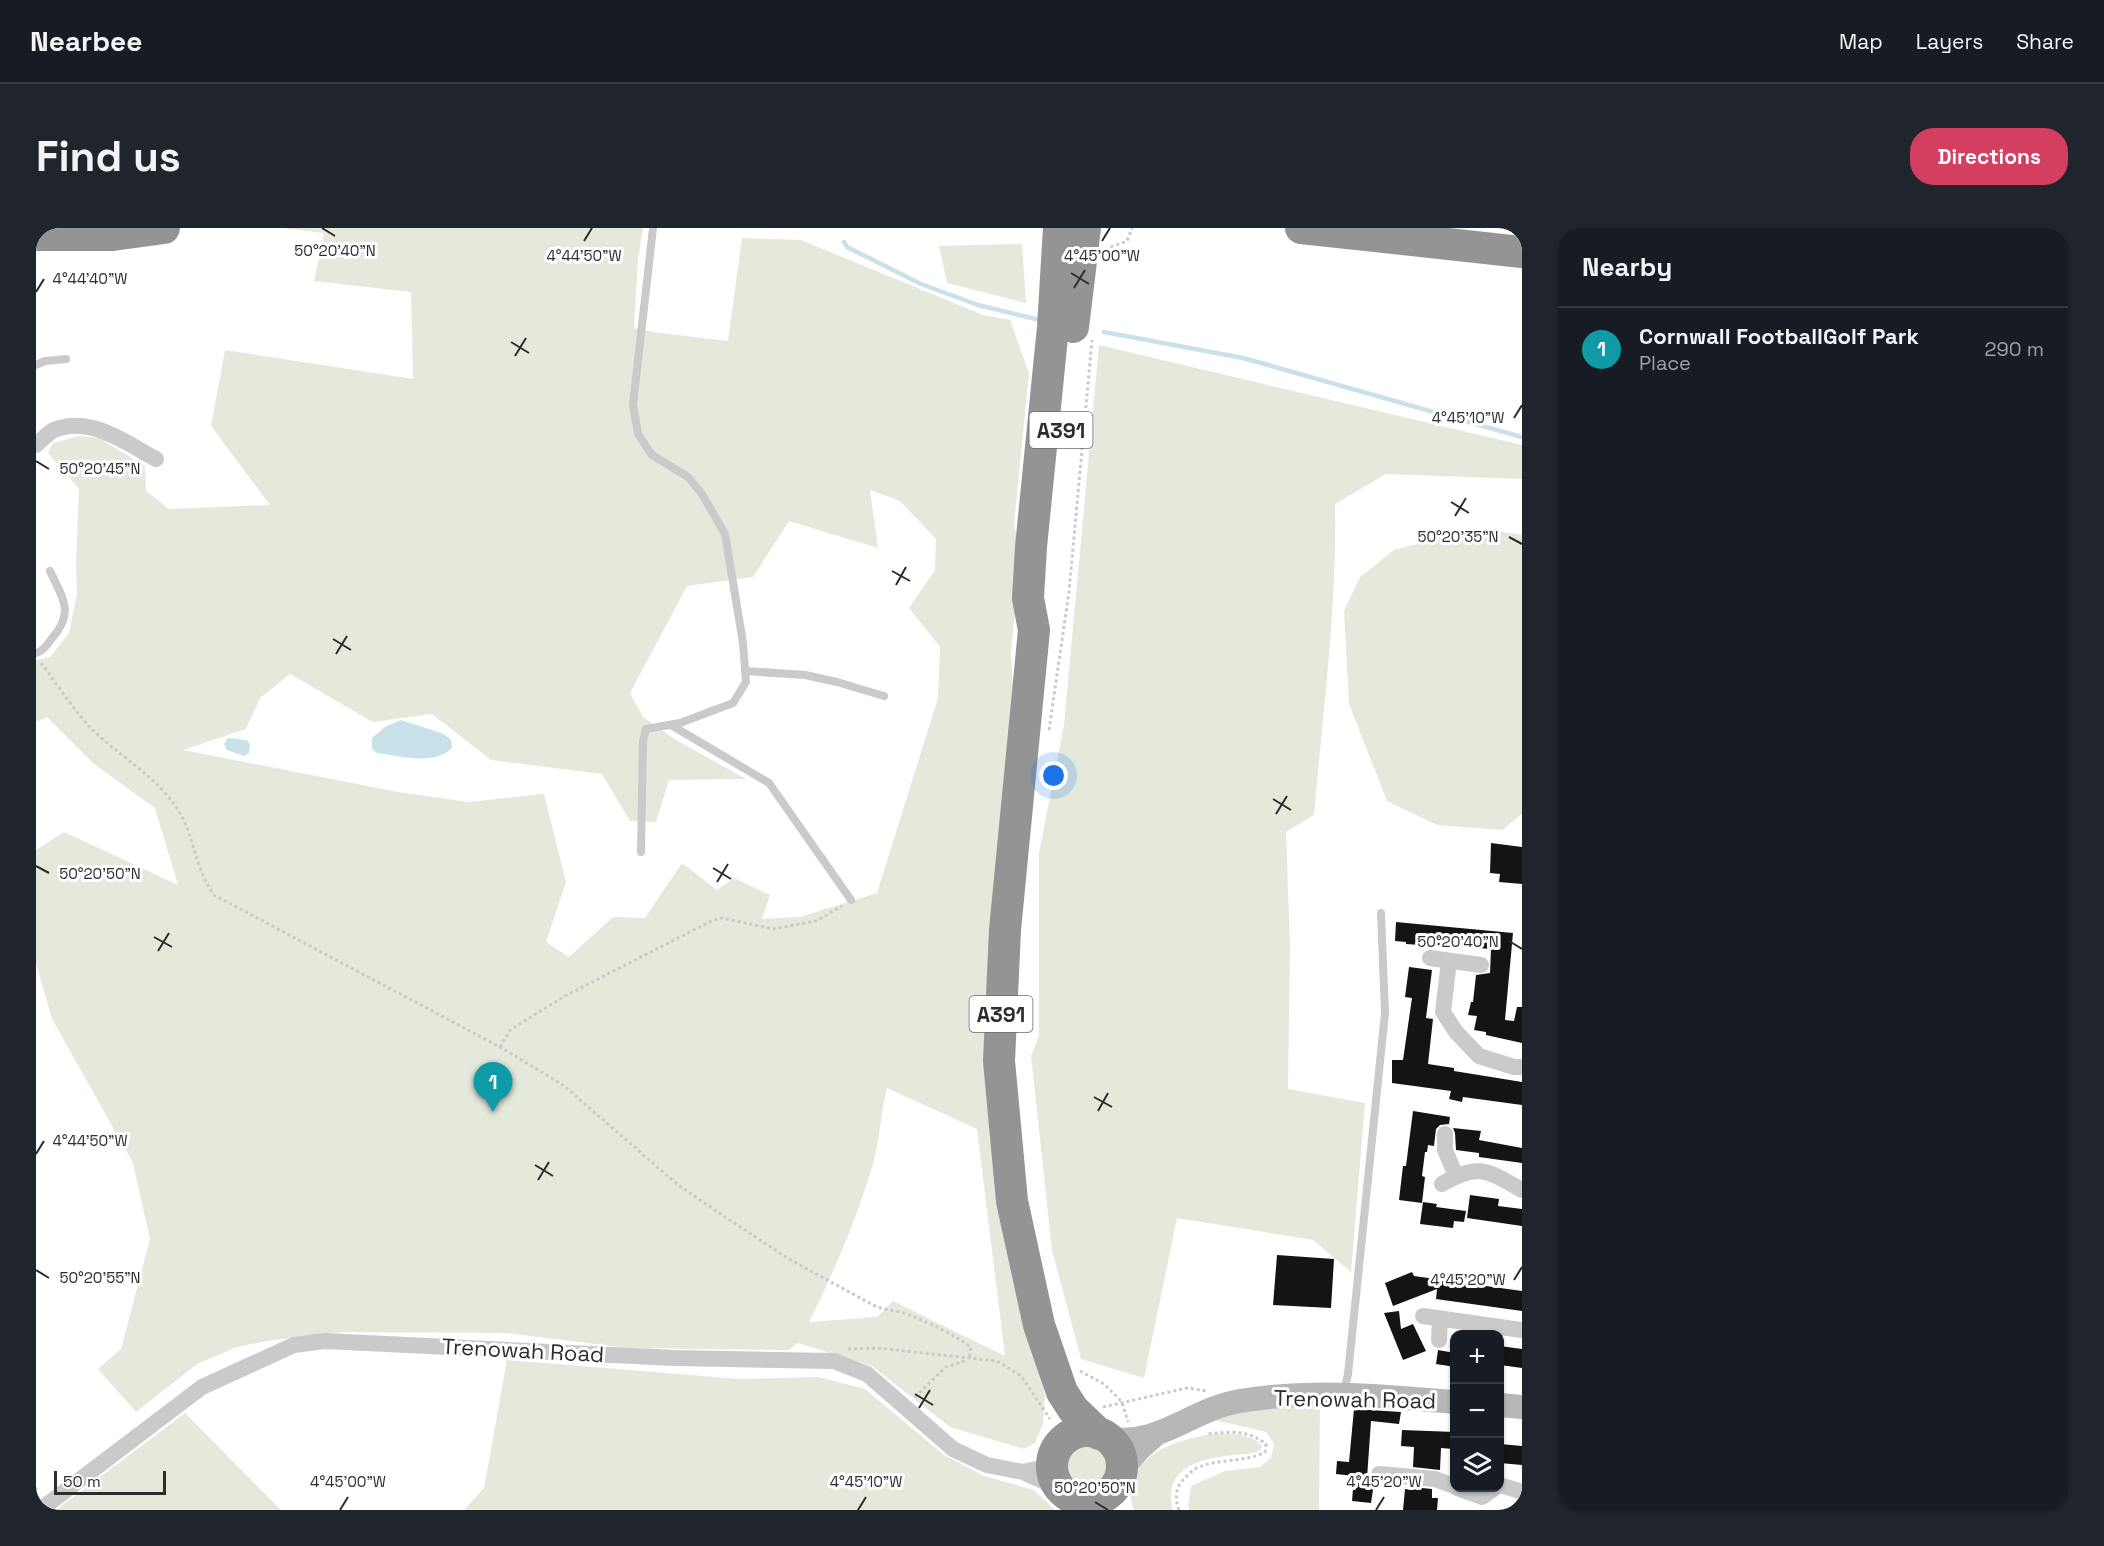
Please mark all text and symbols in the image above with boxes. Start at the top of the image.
text: Nearbee [30,23,142,59]
text: Map [1839,28,1883,55]
text: Layers [1916,28,1983,55]
text: Share [2016,28,2074,55]
button: Directions [1910,128,2068,185]
text: Find us [36,130,181,183]
text: 50°20'40"N [294,241,376,260]
text: 4°44'50"W [546,246,622,265]
text: 4°45'00"W [1064,246,1140,265]
text: Nearby [1582,250,1672,284]
text: 4°44'40"W [53,269,127,288]
text: Cornwall FootballGolf Park [1639,322,1919,350]
text: 1 [1597,336,1606,362]
text: 290 m [1985,336,2044,362]
text: Place [1639,350,1691,376]
text: 4°45'10"W [1432,408,1504,427]
road number: A391 [1030,412,1092,448]
text: 50°20'45"N [60,459,140,478]
text: 50°20'35"N [1417,527,1499,546]
your location [1039,761,1068,790]
text: 50°20'50"N [59,864,141,883]
text: 50°20'40"N [1417,932,1499,951]
road number: A391 [970,996,1032,1032]
pin: 1 [474,1062,512,1112]
text: 4°44'50"W [52,1131,128,1150]
text: 50°20'55"N [59,1268,141,1287]
text: 4°45'20"W [1430,1270,1506,1289]
map controls [1450,1330,1504,1492]
button: + [1450,1330,1504,1384]
street label: Trenowah Road [441,1332,605,1368]
street label: Trenowah Road [1274,1384,1436,1414]
button: − [1450,1384,1504,1438]
button: layers [1450,1438,1504,1492]
scale bar [54,1468,166,1496]
text: 50 m [63,1471,101,1492]
text: 4°45'00"W [310,1472,386,1491]
text: 4°45'10"W [830,1472,902,1491]
text: 4°45'20"W [1346,1472,1422,1491]
text: 50°20'50"N [1054,1478,1136,1497]

